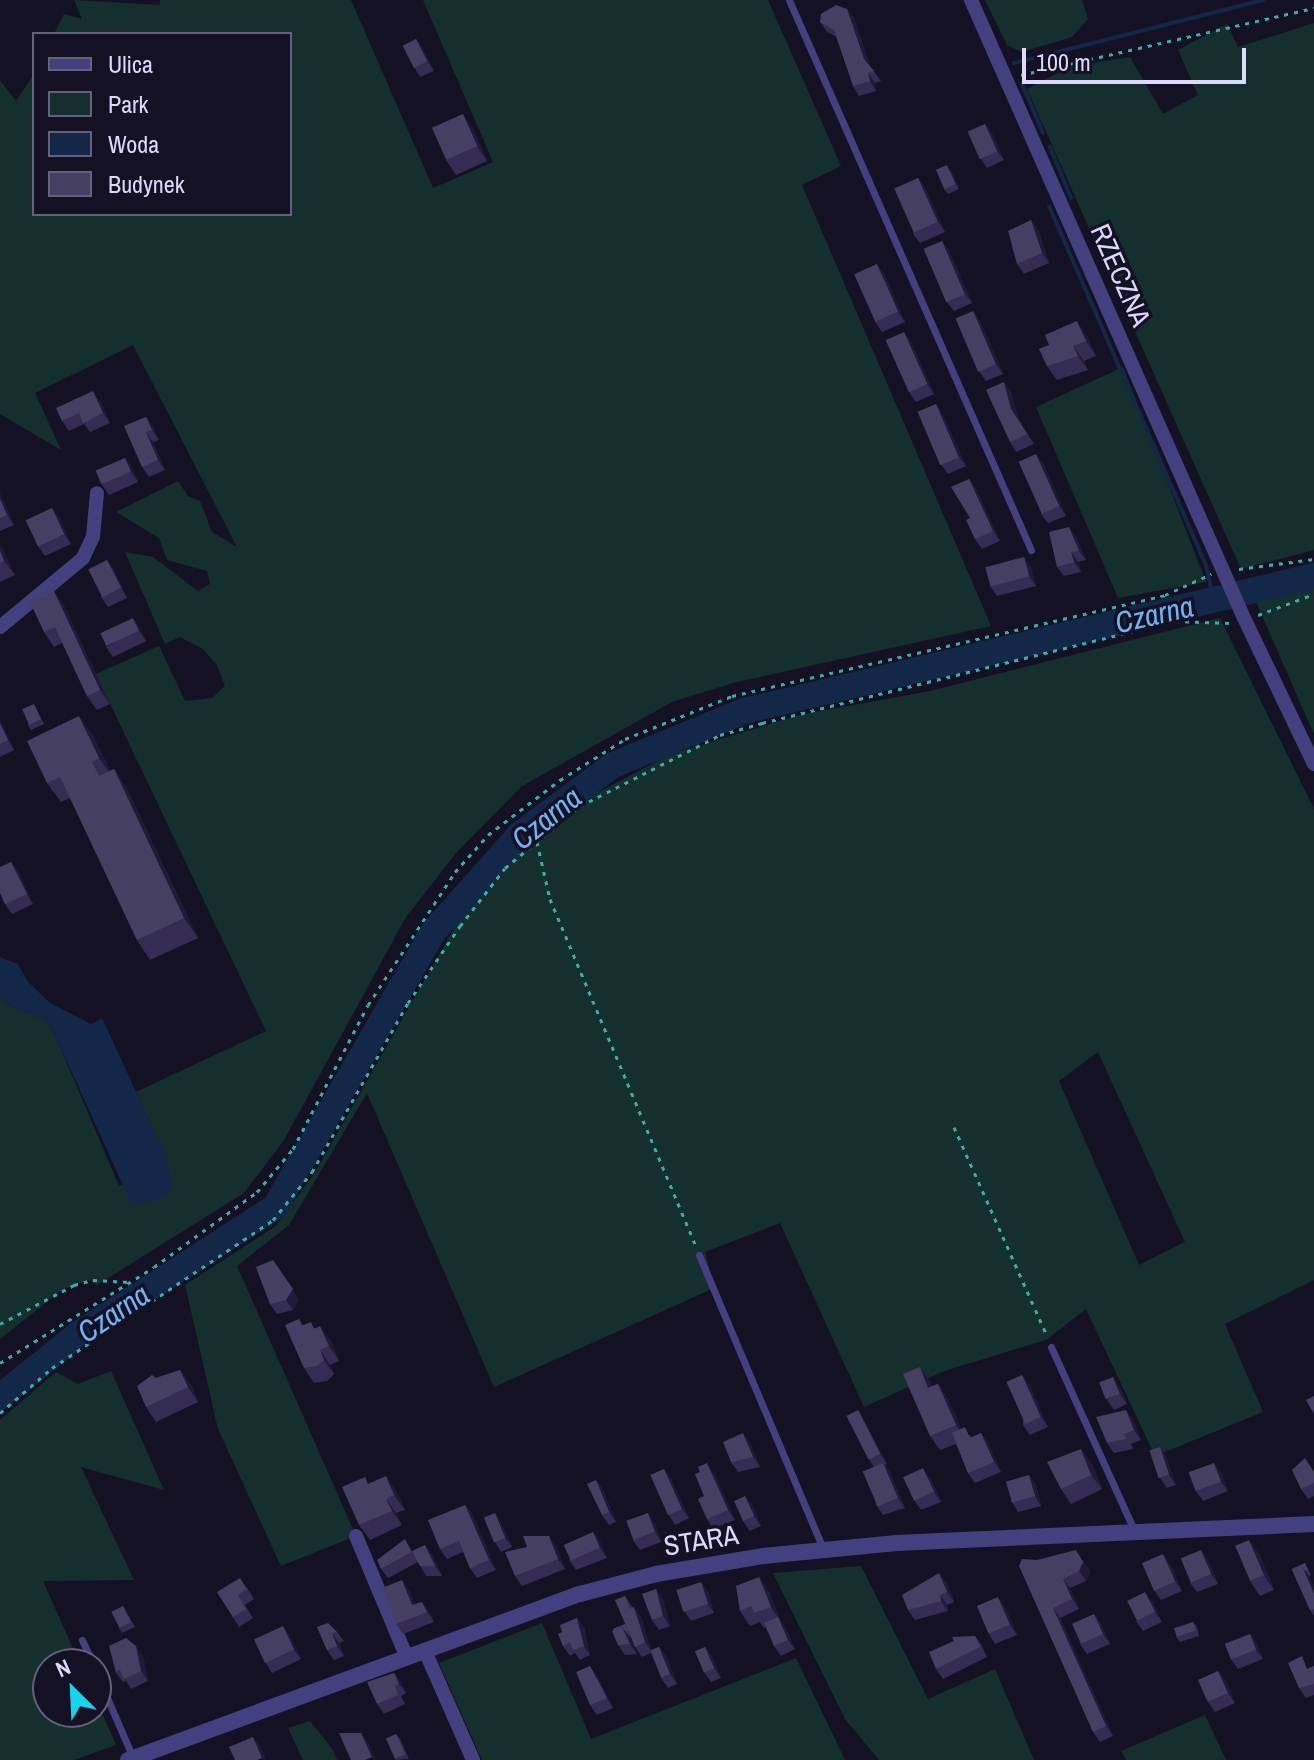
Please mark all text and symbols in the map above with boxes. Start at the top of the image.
legend [32,32,292,216]
scale bar [1026,32,1250,82]
text: 100 m [1036,46,1091,78]
text: Ulica [108,48,153,80]
text: Park [108,88,148,120]
text: Woda [108,128,159,160]
text: Budynek [108,168,185,200]
street label: RZECZNA [1084,219,1158,331]
water label: Czarna [1111,588,1197,640]
water label: Czarna [504,779,588,857]
water label: Czarna [70,1276,156,1350]
street label: STARA [661,1518,741,1562]
north arrow [32,1648,112,1728]
text: N [51,1652,75,1684]

